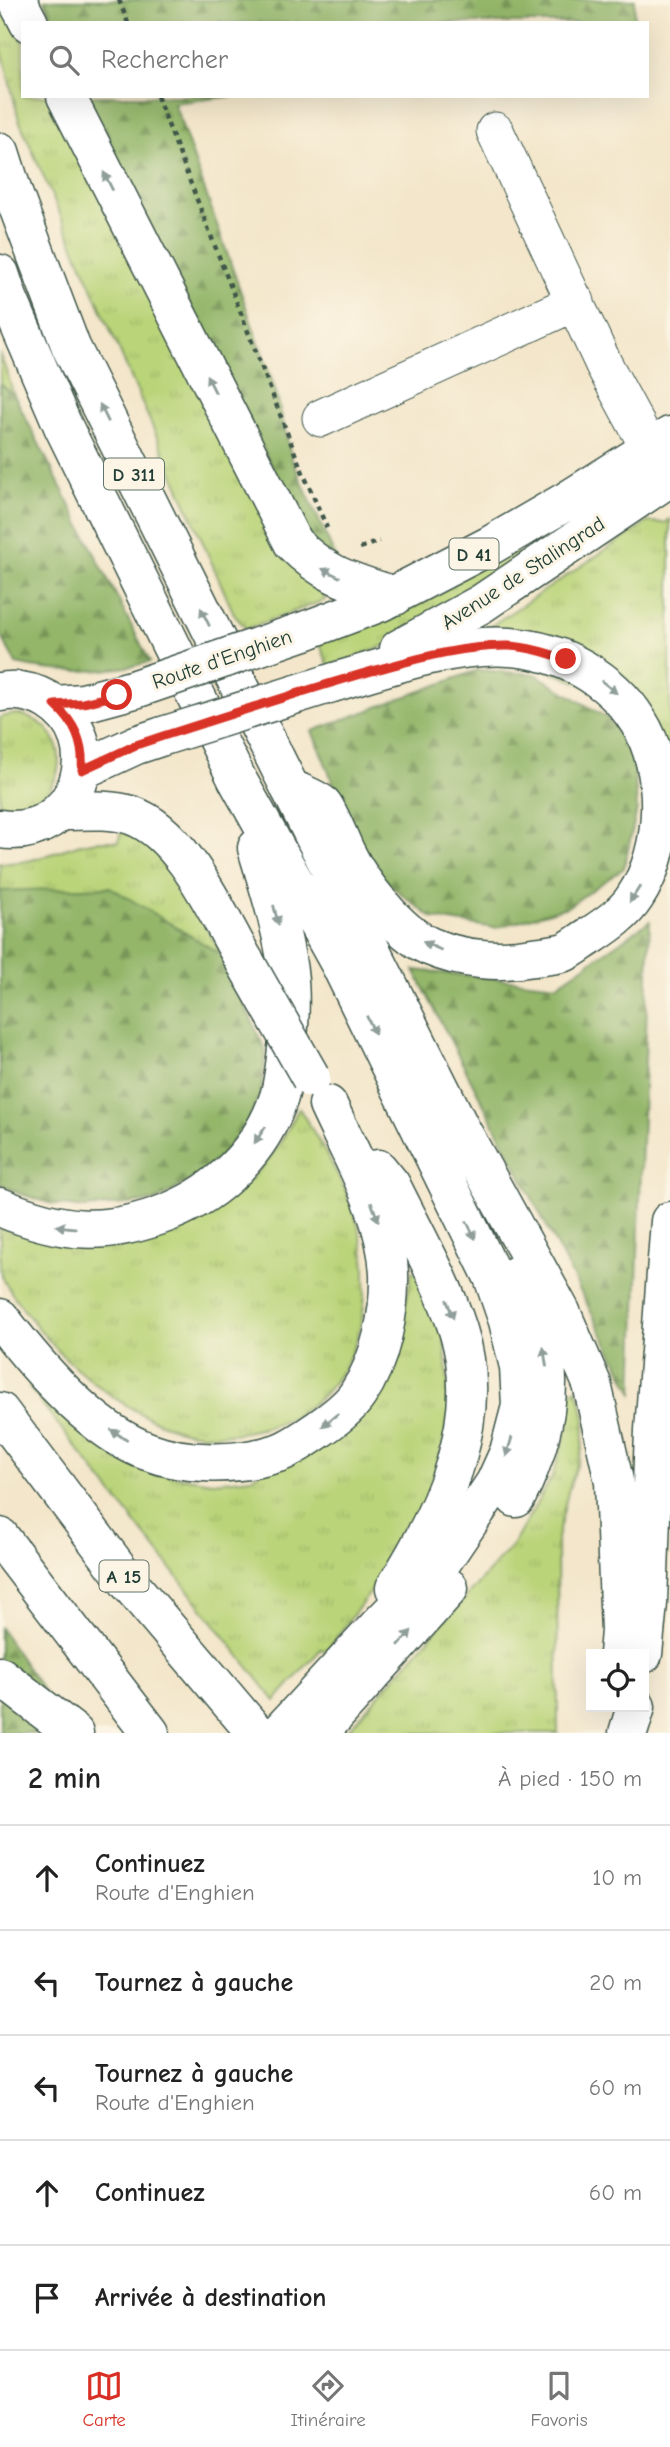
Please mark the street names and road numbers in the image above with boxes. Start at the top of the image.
road number: D 311 [104,458,164,489]
street label: Avenue de Stalingrad [437,511,609,635]
road number: D 41 [449,538,498,569]
street label: Route d'Enghien [149,624,295,694]
road number: A 15 [100,1560,148,1592]

